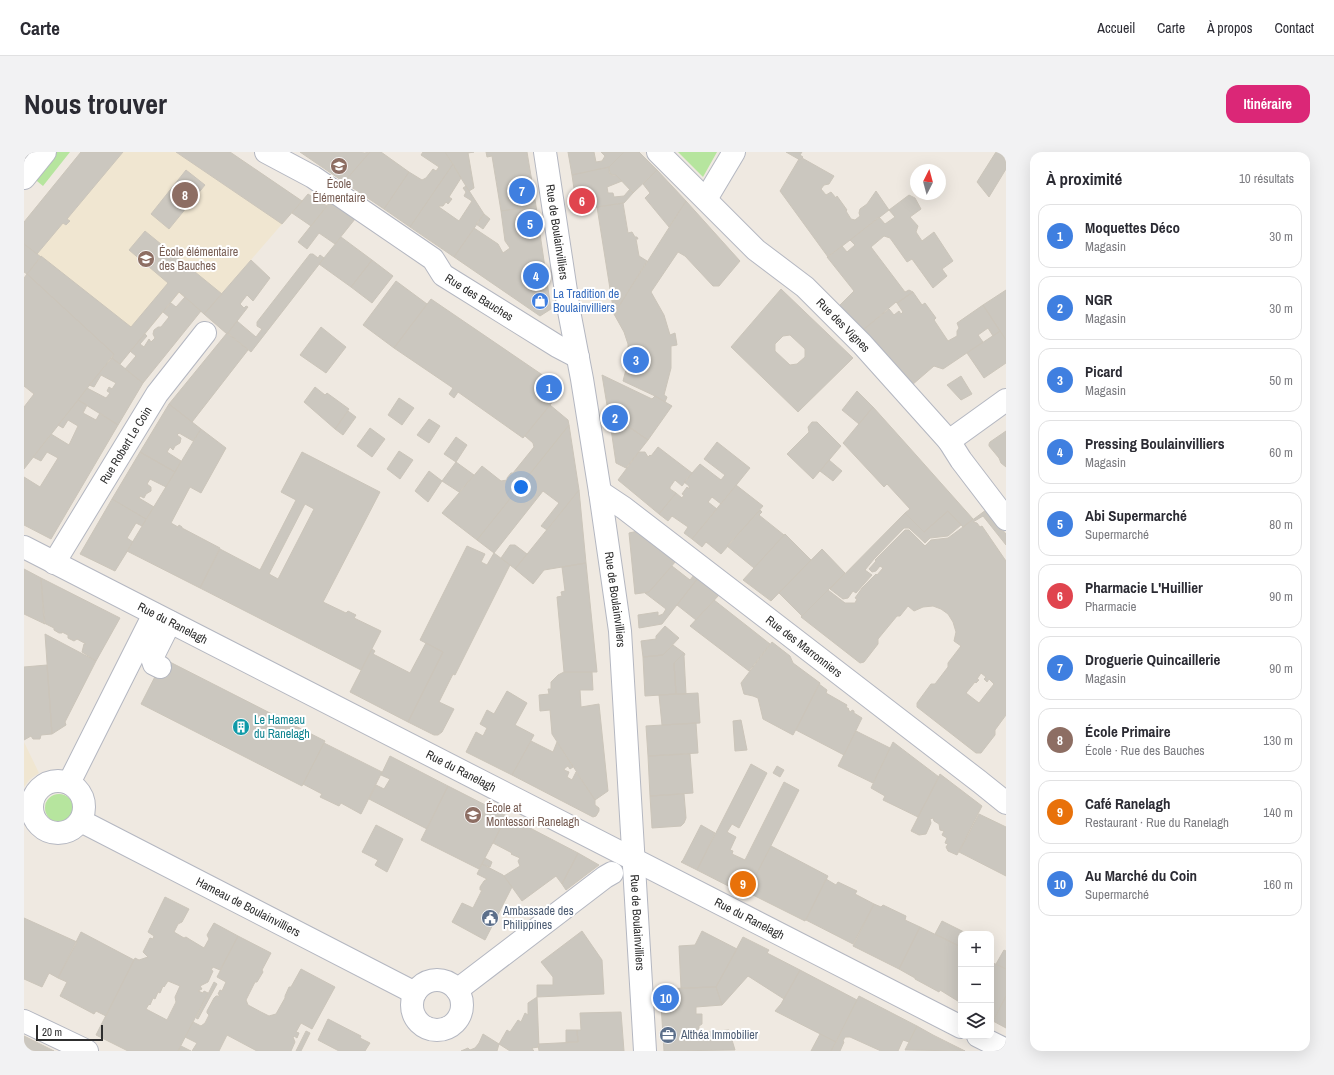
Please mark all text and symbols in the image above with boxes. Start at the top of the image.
text: Carte [20,15,60,41]
text: Accueil [1097,19,1135,37]
text: Carte [1157,19,1185,37]
text: À propos [1207,19,1252,37]
text: Contact [1274,19,1314,37]
text: Nous trouver [24,85,167,123]
button: Itinéraire [1226,85,1310,123]
school or university icon: École Élémentaire [329,156,349,176]
north arrow [910,164,946,200]
text: À proximité [1046,167,1122,190]
text: 10 résultats [1239,170,1294,187]
place label: École Élémentaire [312,176,366,206]
pin: 7 [509,176,535,206]
pin: 8 [172,180,198,210]
street label: Rue de Boulainvilliers [542,183,572,281]
pin: 6 [569,186,595,216]
pin: 5 [517,209,543,239]
text: Moquettes Déco [1085,217,1180,238]
text: 1 [1057,228,1063,245]
text: 30 m [1269,228,1293,245]
text: Magasin [1085,238,1126,255]
place label: École élémentaire des Bauches [159,244,238,274]
school or university icon: École élémentaire des Bauches [136,249,156,269]
pin: 4 [523,261,549,291]
street label: Rue des Bauches [442,270,516,325]
place label: La Tradition de Boulainvilliers [553,286,619,316]
text: NGR [1085,289,1112,310]
shop icon: La Tradition de Boulainvilliers [530,291,550,311]
street label: Rue des Vignes [813,295,874,356]
text: 2 [1057,300,1063,317]
text: 30 m [1269,300,1293,317]
text: Magasin [1085,310,1126,327]
pin: 3 [623,345,649,375]
text: Picard [1085,361,1123,382]
text: 3 [1057,372,1063,389]
text: 50 m [1269,372,1293,389]
pin: 1 [536,373,562,403]
text: Magasin [1085,382,1126,399]
pin: 2 [602,403,628,433]
street label: Rue Robert Le Coin [96,404,155,487]
text: Pressing Boulainvilliers [1085,433,1224,454]
text: 4 [1057,444,1063,461]
text: 60 m [1269,444,1293,461]
text: Magasin [1085,454,1126,471]
your location [511,477,531,497]
text: Abi Supermarché [1085,505,1187,526]
text: 5 [1057,516,1063,533]
text: 80 m [1269,516,1293,533]
text: Supermarché [1085,526,1149,543]
street label: Rue de Boulainvilliers [601,551,629,648]
text: Pharmacie L'Huillier [1085,577,1203,598]
text: 6 [1057,588,1063,605]
text: 90 m [1269,588,1293,605]
text: Pharmacie [1085,598,1137,615]
street label: Rue du Ranelagh [135,599,210,648]
street label: Rue des Marronniers [762,612,846,681]
text: Droguerie Quincaillerie [1085,649,1220,670]
text: 7 [1057,660,1063,677]
text: 90 m [1269,660,1293,677]
text: Magasin [1085,670,1126,687]
place label: Le Hameau du Ranelagh [254,712,310,742]
building icon: Le Hameau du Ranelagh [231,717,251,737]
text: École Primaire [1085,721,1170,742]
text: 8 [1057,732,1063,749]
text: 130 m [1263,732,1293,749]
text: École · Rue des Bauches [1085,742,1205,759]
street label: Rue du Ranelagh [423,746,499,795]
text: Café Ranelagh [1085,793,1170,814]
place label: École at Montessori Ranelagh [486,800,580,830]
text: 9 [1057,804,1063,821]
text: 140 m [1263,804,1293,821]
school or university icon: École at Montessori Ranelagh [463,805,483,825]
text: Restaurant · Rue du Ranelagh [1085,814,1229,831]
text: Au Marché du Coin [1085,865,1197,886]
pin: 9 [730,869,756,899]
street label: Hameau de Boulainvilliers [193,873,303,941]
street label: Rue de Boulainvilliers [627,874,648,971]
text: 10 [1054,876,1066,893]
text: 160 m [1263,876,1293,893]
text: Supermarché [1085,886,1149,903]
street label: Rue du Ranelagh [712,894,787,943]
place label: Ambassade des Philippines [502,903,574,933]
public building icon: Ambassade des Philippines [480,908,500,928]
map controls [958,931,994,1039]
button: + [958,931,994,967]
button: − [958,967,994,1003]
pin: 10 [653,983,679,1013]
button: layers [958,1003,994,1039]
scale bar [36,1023,103,1042]
text: 20 m [42,1025,62,1039]
office icon: Althéa Immobilier [658,1025,678,1045]
place label: Althéa Immobilier [680,1027,759,1043]

